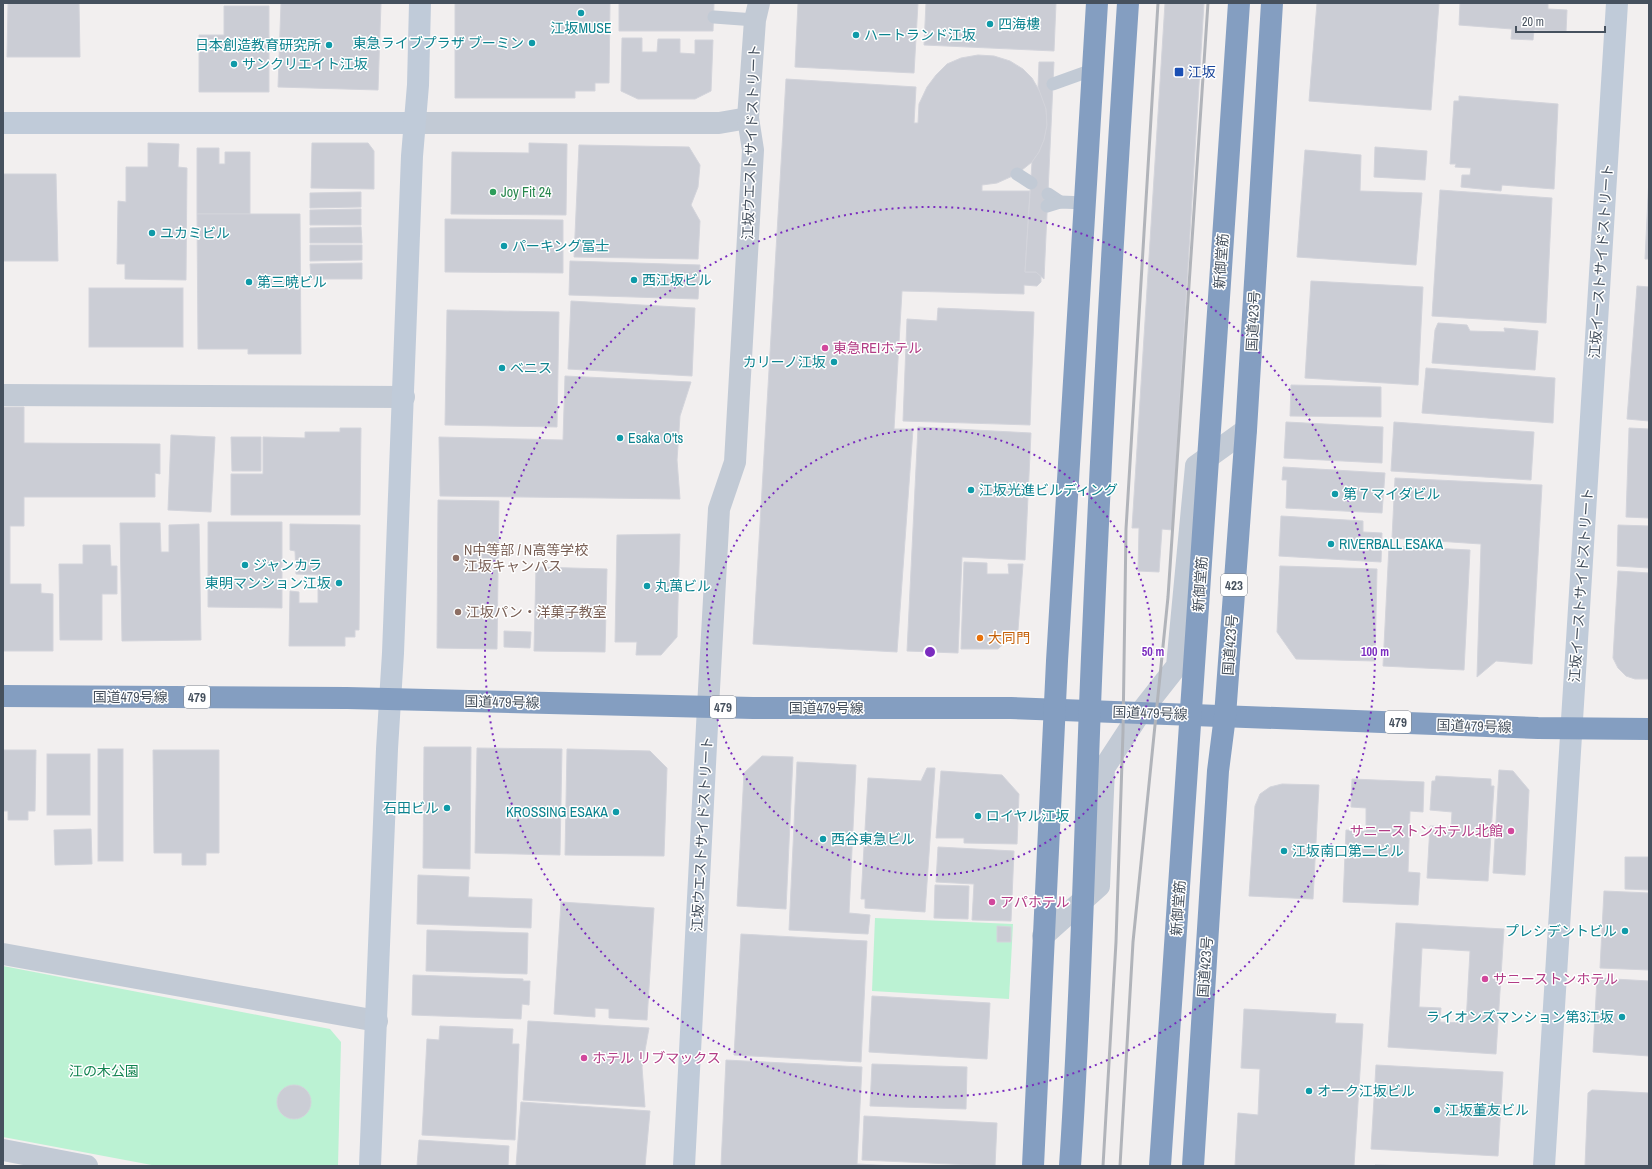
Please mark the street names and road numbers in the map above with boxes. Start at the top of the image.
street label: 江坂ウエストサイドストリート [739,44,763,240]
street label: 江坂イーストサイドストリート [1585,163,1617,359]
street label: 新御堂筋 [1210,232,1232,290]
street label: 国道423号 [1242,290,1264,352]
street label: 江坂イーストサイドストリート [1565,487,1597,683]
street label: 新御堂筋 [1189,555,1211,613]
road number: 423 [1221,574,1247,596]
street label: 国道423号 [1219,614,1241,676]
road number: 479 [184,686,210,708]
street label: 国道479号線 [92,688,168,706]
street label: 国道479号線 [464,692,540,712]
road number: 479 [710,696,736,718]
street label: 国道479号線 [788,699,864,717]
street label: 国道479号線 [1112,703,1188,723]
road number: 479 [1385,711,1411,733]
street label: 国道479号線 [1436,716,1512,736]
street label: 江坂ウエストサイドストリート [688,736,716,932]
street label: 新御堂筋 [1167,879,1189,937]
street label: 国道423号 [1194,936,1216,998]

